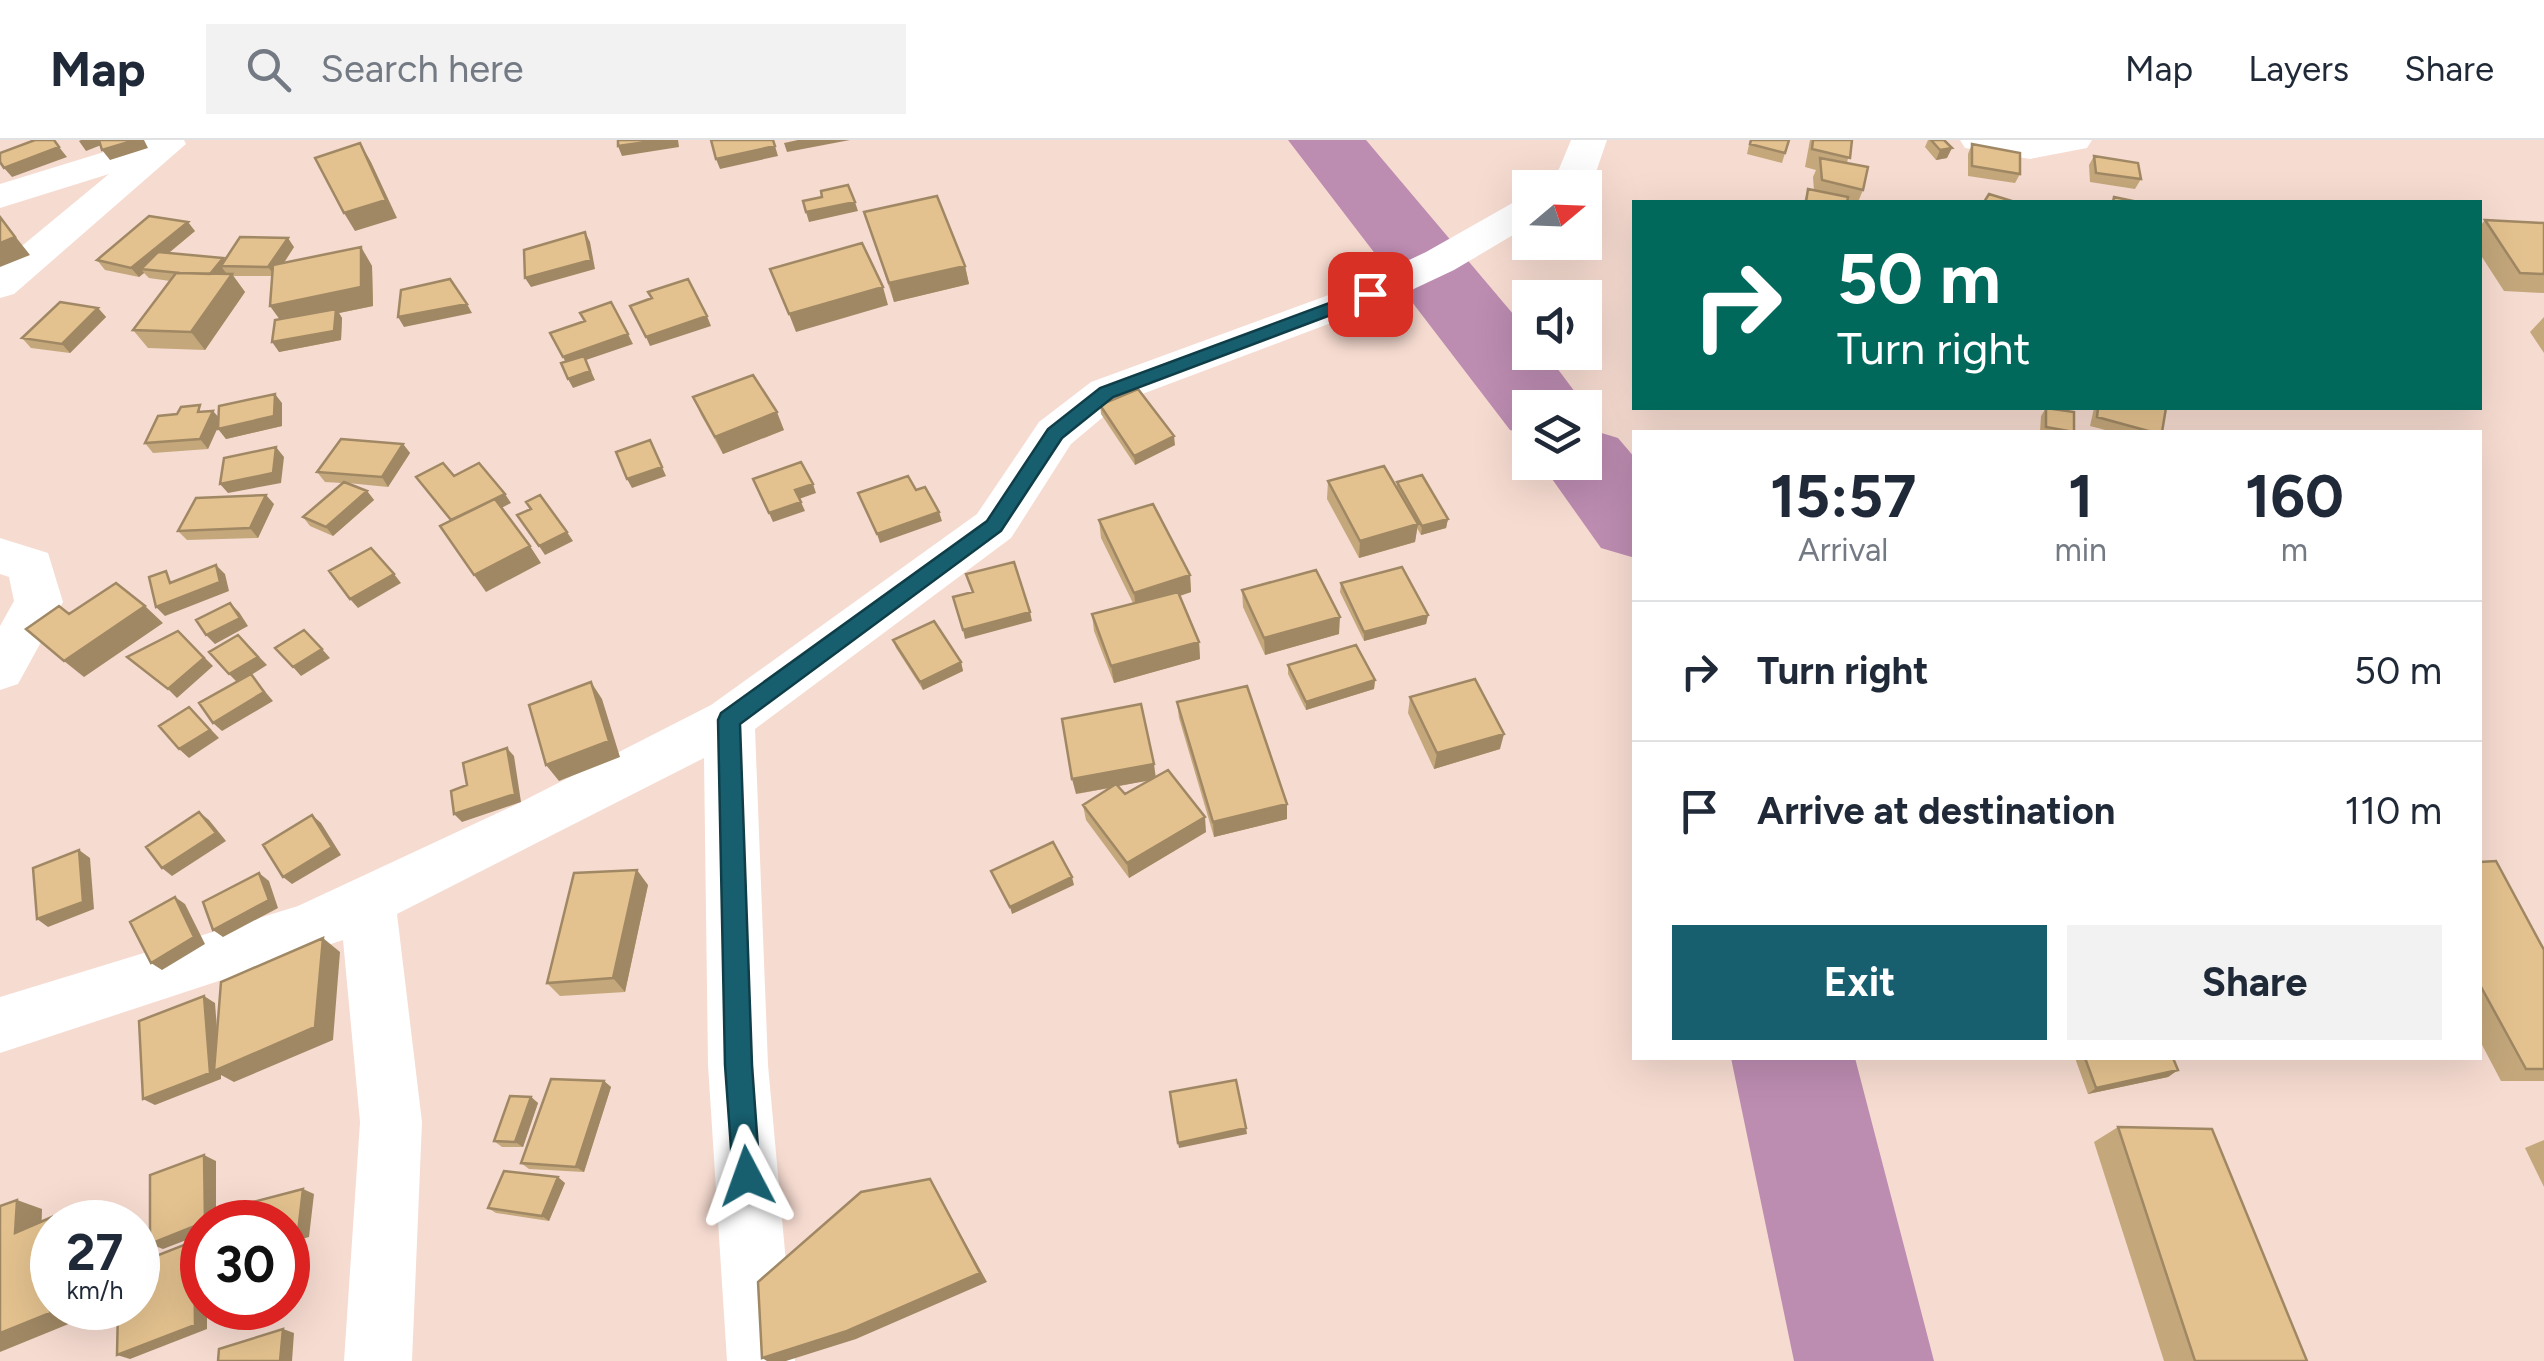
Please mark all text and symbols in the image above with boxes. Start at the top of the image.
search box [206,24,906,114]
text: Map [50,40,146,98]
icon: search [241,42,296,97]
text: Search here [321,46,524,92]
text: Map [2125,48,2193,90]
text: Layers [2248,48,2349,90]
text: Share [2404,48,2494,90]
north arrow [1512,170,1602,260]
map controls [1512,170,1602,480]
text: 50 m [1837,236,2001,321]
icon: right [1672,240,1802,370]
pin [1328,252,1413,337]
icon: arrive [1343,267,1398,322]
button: sound [1512,280,1602,370]
text: Turn right [1837,321,2030,375]
button: layers [1512,390,1602,480]
text: 15:57 [1770,460,1916,532]
text: 1 [2068,460,2093,532]
text: 160 [2245,460,2344,532]
text: Arrival [1798,531,1888,569]
text: min [2054,531,2107,569]
text: m [2281,531,2308,569]
icon: right [1672,644,1727,699]
text: Turn right [1757,648,1929,694]
text: 50 m [2354,648,2442,694]
icon: arrive [1672,784,1727,839]
text: Arrive at destination [1757,788,2115,834]
text: 110 m [2345,788,2442,834]
button: Exit [1672,925,2047,1040]
button: Share [2067,925,2442,1040]
position arrow [695,1124,799,1228]
speed limit sign: 30 [180,1200,310,1330]
text: 27 [67,1222,123,1283]
text: km/h [66,1275,124,1305]

